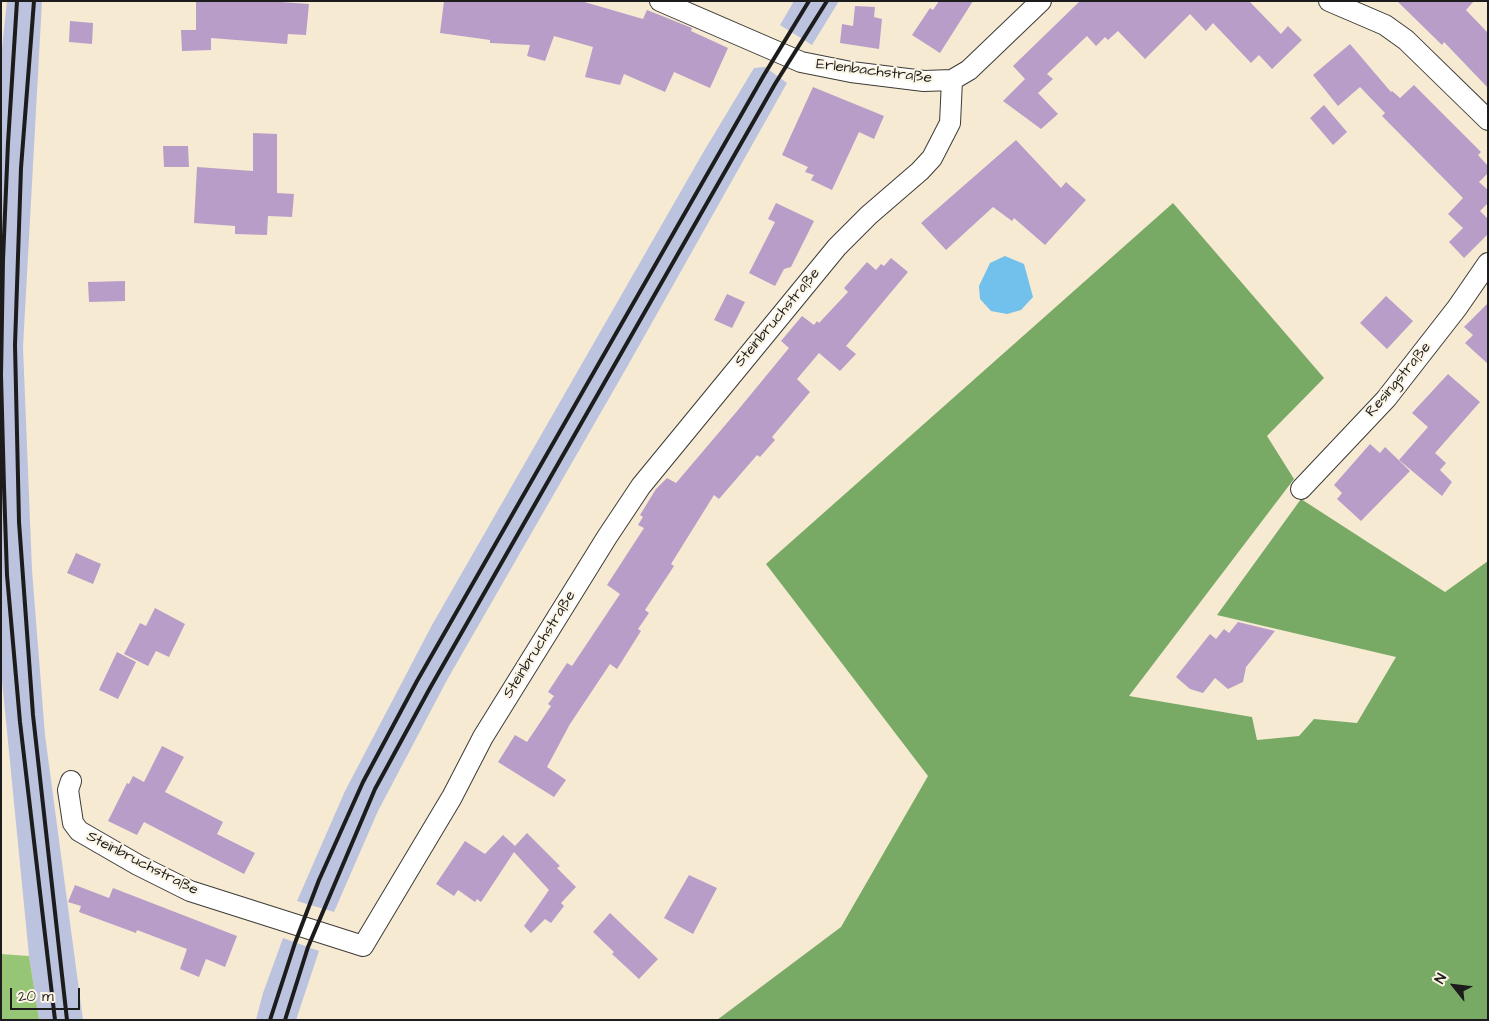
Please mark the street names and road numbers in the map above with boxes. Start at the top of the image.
street label: Erlenbachstraße [815,56,933,88]
street label: Steinbruchstraße [732,265,824,371]
street label: Resingstraße [1362,339,1436,421]
street label: Steinbruchstraße [500,588,580,702]
street label: Steinbruchstraße [83,828,201,900]

